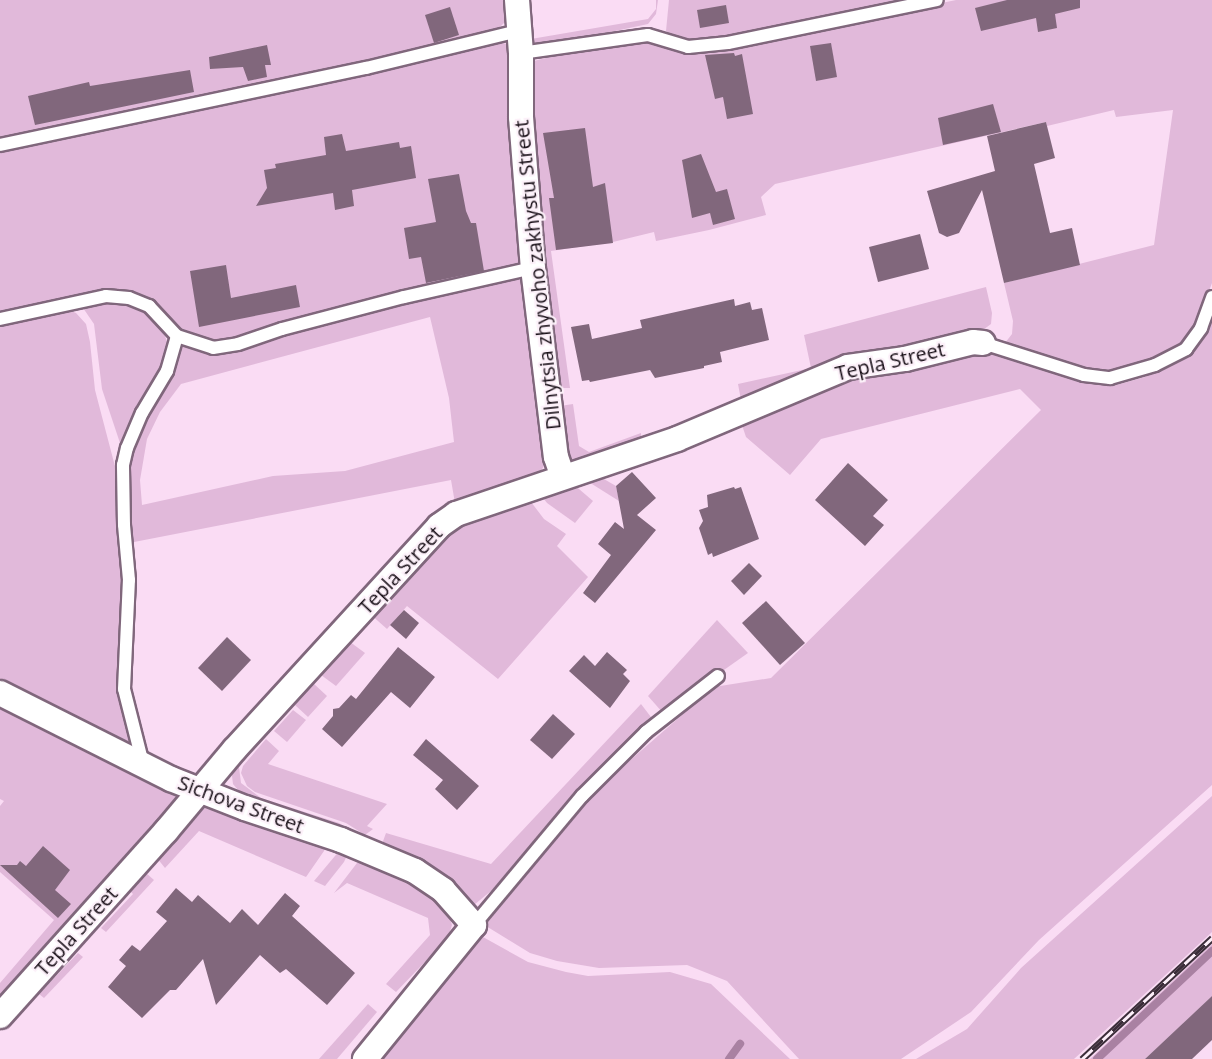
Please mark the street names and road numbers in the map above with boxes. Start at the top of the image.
street label: Dilnytsia zhyvoho zakhystu Street [509,119,565,431]
street label: Tepla Street [833,337,947,385]
street label: Tepla Street [353,521,447,619]
street label: Sichova Street [175,770,307,838]
street label: Tepla Street [30,881,122,981]

